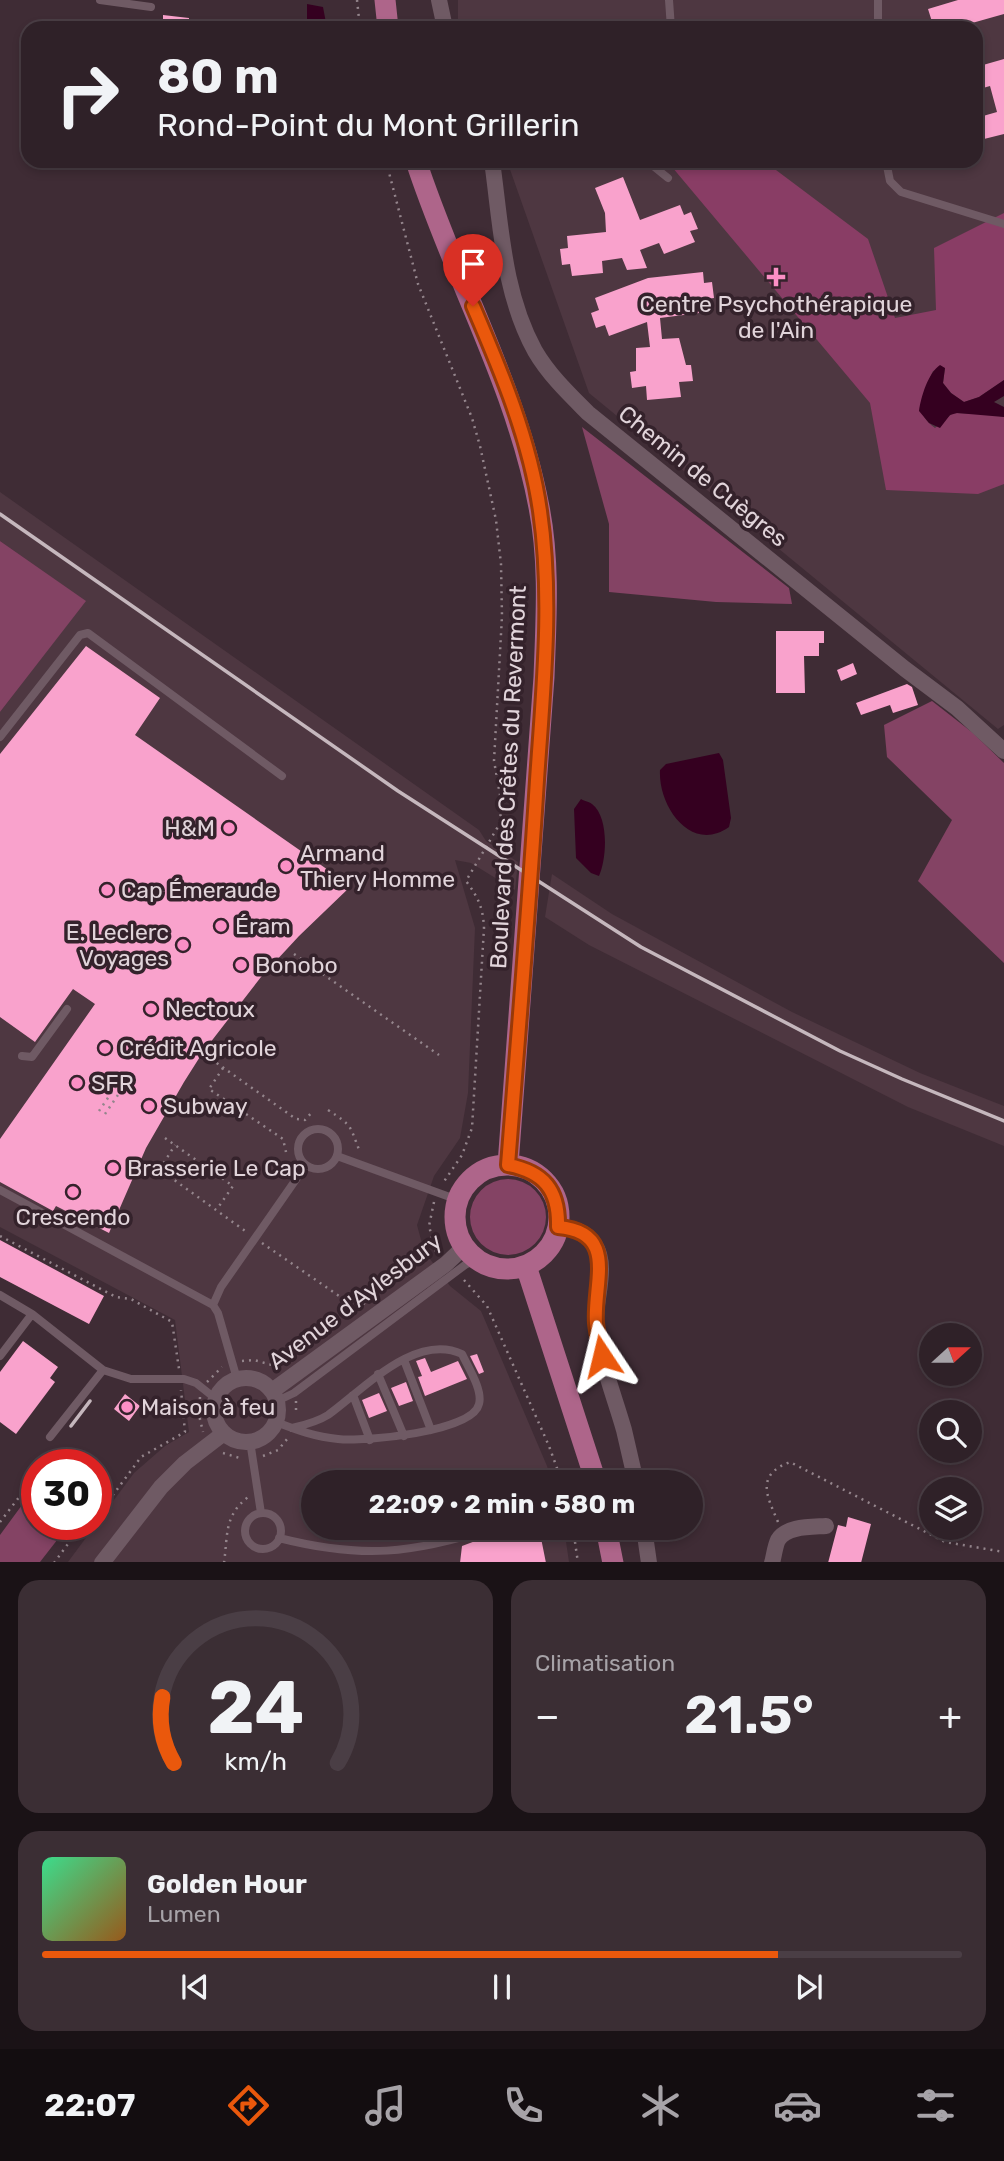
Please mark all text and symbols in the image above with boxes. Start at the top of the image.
text: 80 m [157,47,279,105]
icon: right [42,49,133,140]
text: Rond-Point du Mont Grillerin [157,106,580,144]
pin [443,234,503,306]
icon: arrive [454,245,492,283]
marker: Centre Psychothérapique de l'Ain [766,267,786,287]
place label: Centre Psychothérapique de l'Ain [640,290,912,344]
street label: Chemin de Cuègres [613,399,793,553]
street label: Boulevard des Crêtes du Revermont [484,585,532,969]
place label: H&M [164,814,215,842]
marker: H&M [221,820,237,836]
place label: Armand Thiery Homme [300,839,455,893]
marker: Armand Thiery Homme [278,858,294,874]
place label: Cap Émeraude [121,876,277,904]
marker: Cap Émeraude [99,882,115,898]
place label: Éram [235,912,291,940]
place label: E. Leclerc Voyages [66,918,169,972]
marker: Éram [213,918,229,934]
marker: E. Leclerc Voyages [175,937,191,953]
place label: Bonobo [255,951,338,979]
marker: Bonobo [233,957,249,973]
place label: Nectoux [165,995,255,1023]
marker: Nectoux [143,1001,159,1017]
place label: Crédit Agricole [119,1034,277,1062]
marker: Crédit Agricole [97,1040,113,1056]
place label: SFR [91,1069,134,1097]
marker: SFR [69,1075,85,1091]
place label: Subway [163,1092,248,1120]
marker: Subway [141,1098,157,1114]
place label: Brasserie Le Cap [127,1154,306,1182]
marker: Brasserie Le Cap [105,1160,121,1176]
marker: Crescendo [65,1184,81,1200]
place label: Crescendo [16,1203,130,1231]
street label: Avenue d'Aylesbury [263,1226,447,1375]
position arrow [565,1319,639,1393]
north arrow [919,1323,982,1386]
map controls [919,1323,982,1540]
place label: Maison à feu [141,1393,275,1421]
marker: Maison à feu [119,1399,135,1415]
button: search [919,1400,982,1463]
speed limit sign: 30 [21,1449,112,1540]
button: layers [919,1477,982,1540]
text: 22:09 · 2 min · 580 m [369,1489,635,1520]
text: Climatisation [535,1649,675,1677]
text: 24 [207,1665,304,1751]
text: 21.5° [684,1684,814,1746]
text: − [535,1693,560,1739]
text: + [938,1693,962,1739]
text: km/h [224,1746,287,1775]
text: Golden Hour [147,1869,307,1900]
text: Lumen [147,1900,221,1928]
icon: previous [176,1968,214,2006]
icon: pause [483,1968,521,2006]
icon: next [790,1968,828,2006]
icon: directions [224,2081,273,2130]
icon: music [361,2081,410,2130]
icon: phone [499,2081,548,2130]
icon: climate [636,2081,685,2130]
icon: car [773,2081,822,2130]
icon: filters [911,2081,960,2130]
text: 22:07 [44,2086,135,2124]

